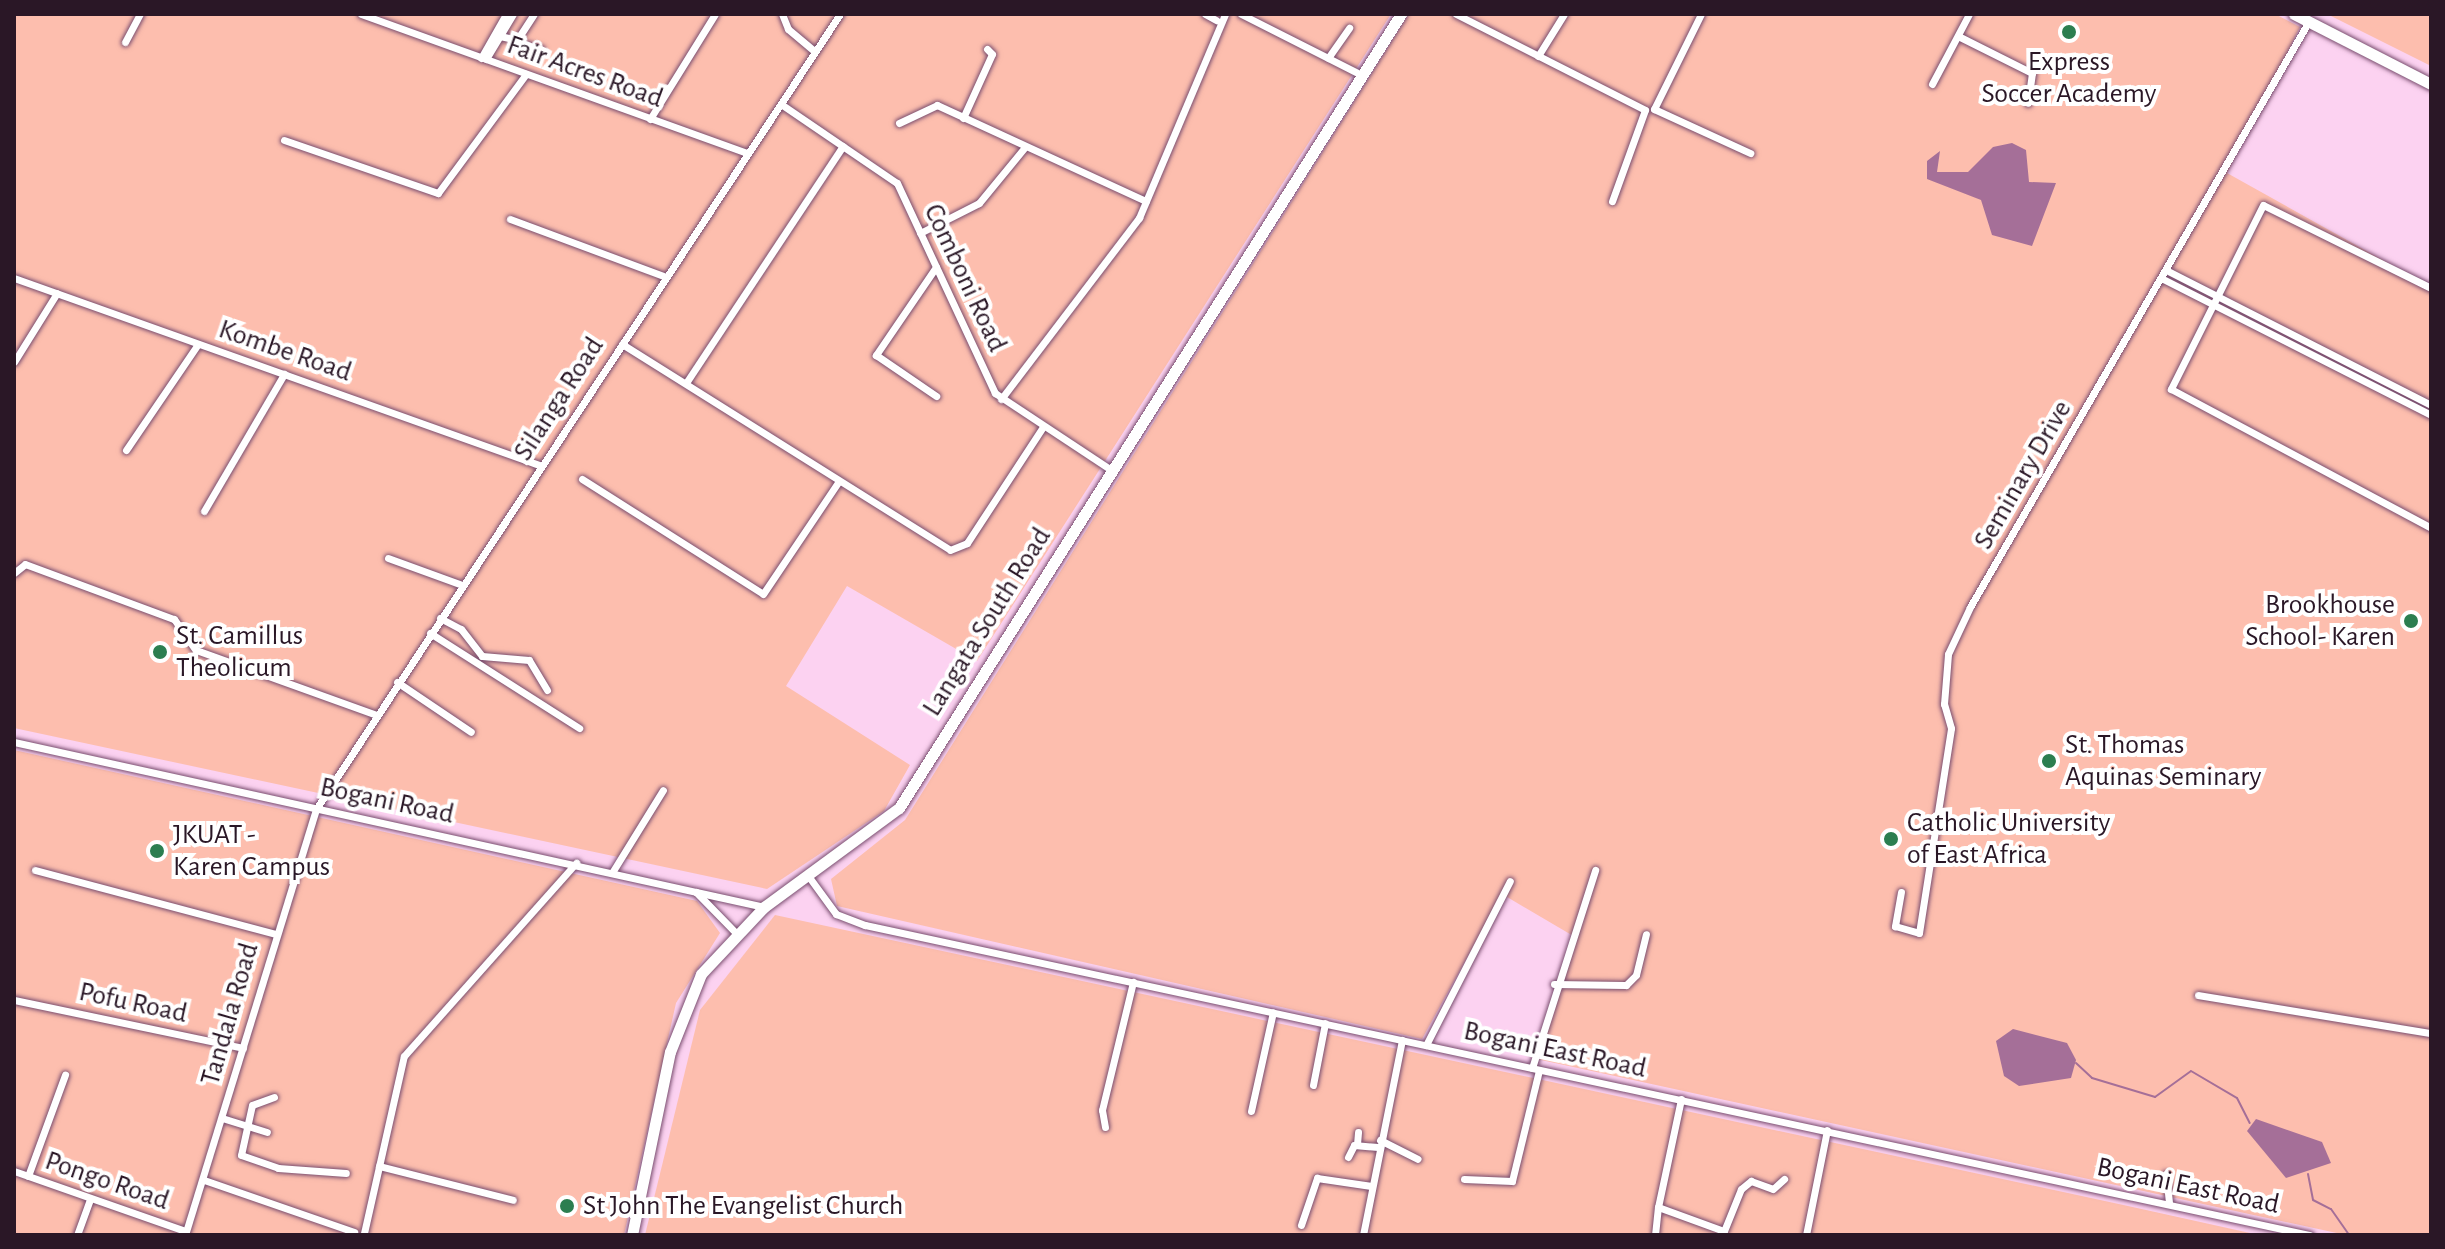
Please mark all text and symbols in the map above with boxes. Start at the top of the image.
marker: Express Soccer Academy [2060,23,2078,41]
street label: Fair Acres Road [502,28,668,116]
place label: Express Soccer Academy [1982,45,2156,111]
street label: Comboni Road [916,199,1014,357]
street label: Kombe Road [214,313,356,389]
street label: Silanga Road [507,331,611,467]
street label: Seminary Drive [1967,395,2079,555]
street label: Langata South Road [916,522,1058,722]
place label: Brookhouse School- Karen [2245,588,2395,654]
marker: Brookhouse School- Karen [2402,612,2420,630]
place label: St. Camillus Theolicum [176,619,303,685]
marker: St. Camillus Theolicum [151,643,169,661]
place label: St. Thomas Aquinas Seminary [2065,728,2262,794]
marker: St. Thomas Aquinas Seminary [2040,752,2058,770]
street label: Bogani Road [317,770,457,832]
place label: Catholic University of East Africa [1907,806,2110,872]
place label: JKUAT - Karen Campus [173,818,330,884]
marker: Catholic University of East Africa [1882,830,1900,848]
marker: JKUAT - Karen Campus [148,842,166,860]
street label: Tandala Road [194,939,266,1089]
street label: Pofu Road [76,975,190,1031]
street label: Bogani East Road [1461,1014,1649,1086]
street label: Pongo Road [41,1144,173,1218]
street label: Bogani East Road [2094,1150,2282,1222]
place label: St John The Evangelist Church [583,1189,903,1223]
marker: St John The Evangelist Church [558,1197,576,1215]

